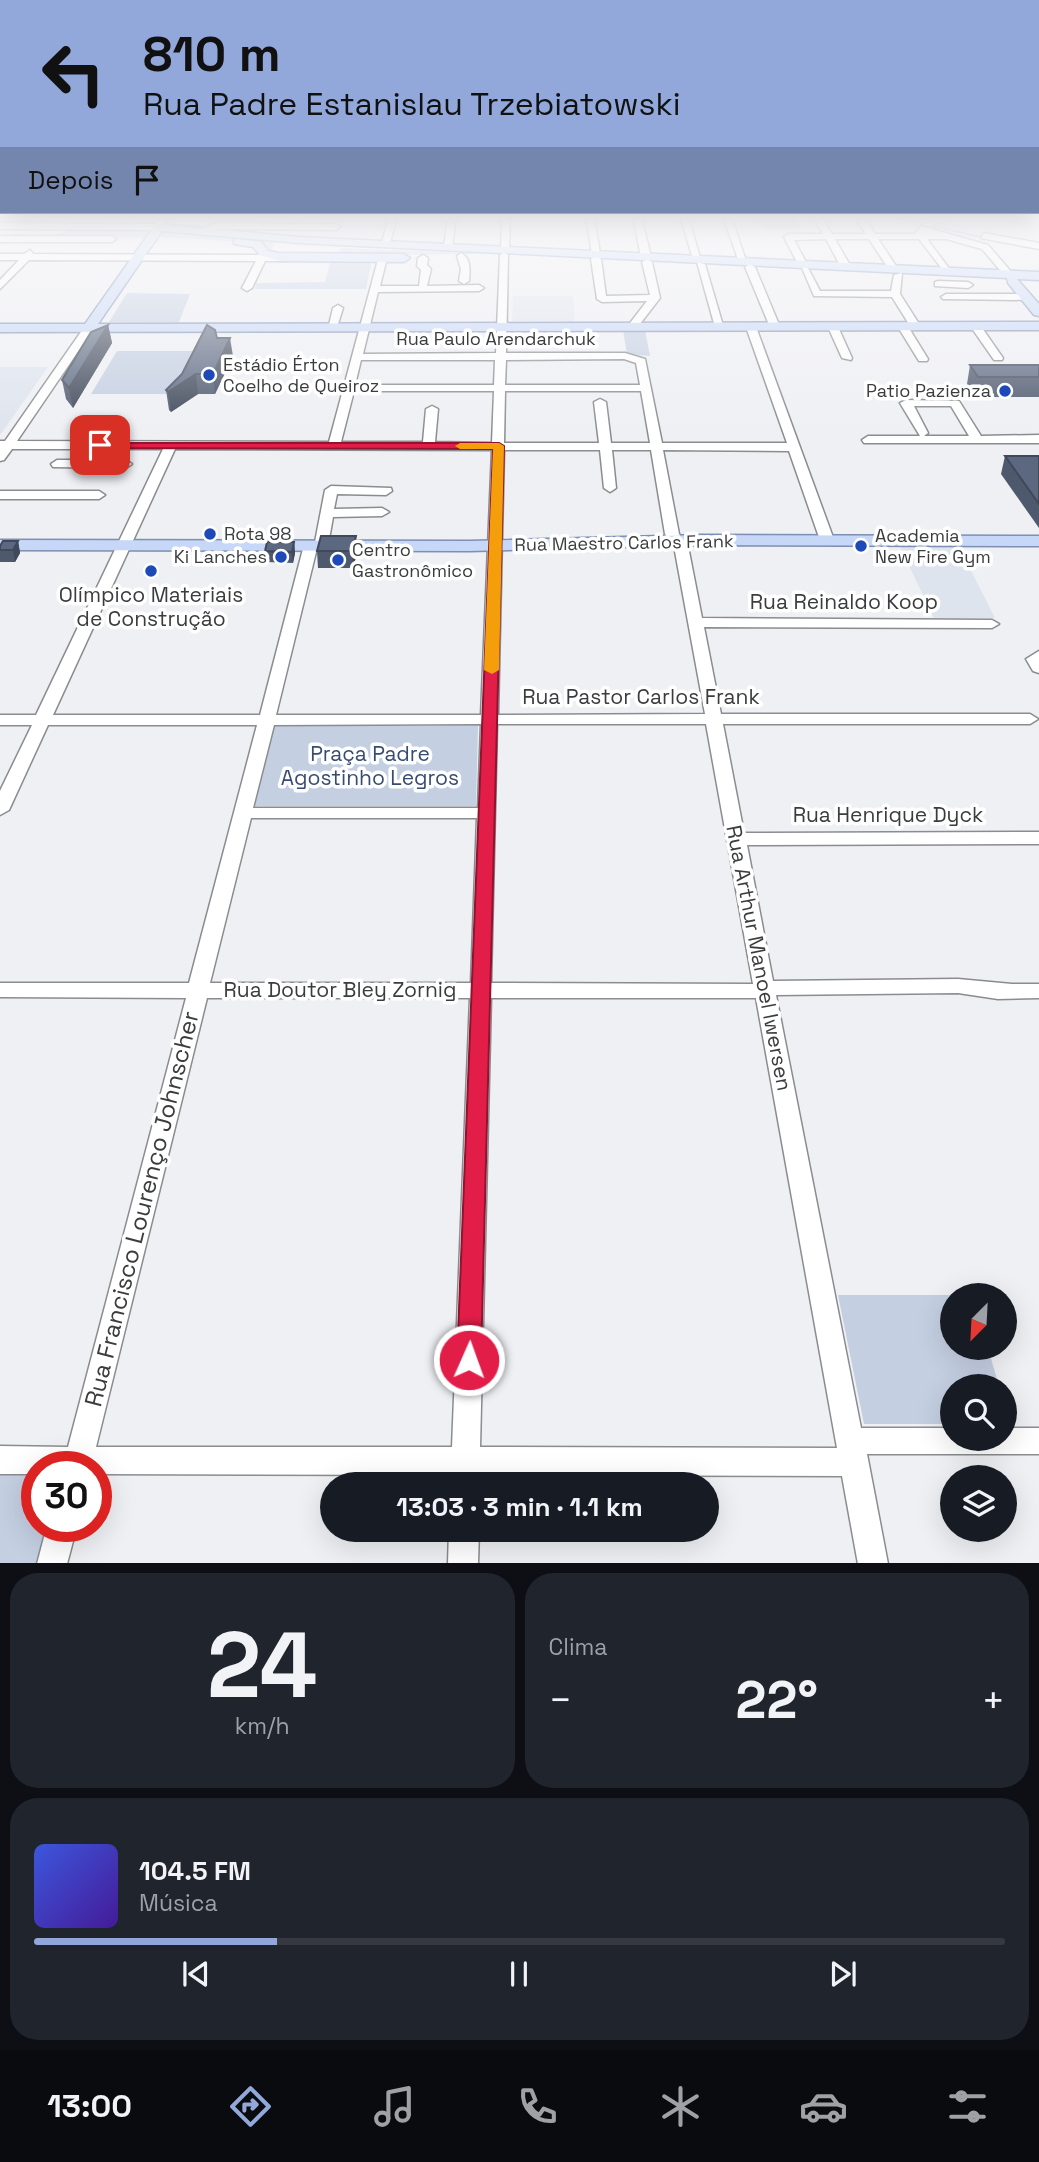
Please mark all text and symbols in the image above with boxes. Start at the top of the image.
text: 810 m [143,23,281,85]
icon: left [28,28,119,119]
text: Rua Padre Estanislau Trzebiatowski [143,84,680,124]
icon: arrive [128,161,166,199]
text: Depois [28,163,114,197]
street label: Rua Paulo Arendarchuk [396,327,596,350]
place label: Estádio Érton Coelho de Queiroz [223,353,379,397]
marker: Estádio Érton Coelho de Queiroz [201,367,217,383]
place label: Patio Pazienza [866,379,991,402]
marker: Patio Pazienza [997,383,1013,399]
pin [70,415,130,475]
icon: arrive [81,426,119,464]
place label: Rota 98 [224,522,292,545]
place label: Academia New Fire Gym [875,524,991,568]
marker: Rota 98 [202,526,218,542]
street label: Rua Maestro Carlos Frank [514,529,734,556]
place label: Centro Gastronômico [352,538,473,582]
marker: Academia New Fire Gym [853,538,869,554]
place label: Ki Lanches [174,545,267,568]
marker: Ki Lanches [273,549,289,565]
marker: Centro Gastronômico [330,552,346,568]
marker: Olímpico Materiais de Construção [143,563,159,579]
place label: Olímpico Materiais de Construção [59,581,243,632]
street label: Rua Reinaldo Koop [750,588,938,615]
street label: Rua Pastor Carlos Frank [522,683,760,710]
park label: Praça Padre Agostinho Legros [281,740,459,791]
street label: Rua Henrique Dyck [793,801,983,828]
street label: Rua Arthur Manoel Iwersen [720,823,799,1093]
street label: Rua Doutor Bley Zornig [224,976,456,1003]
street label: Rua Francisco Lourenço Johnscher [77,1008,206,1410]
north arrow [940,1283,1017,1360]
map controls [940,1283,1017,1542]
position arrow [432,1323,506,1397]
button: search [940,1374,1017,1451]
speed limit sign: 30 [21,1451,112,1542]
button: layers [940,1465,1017,1542]
text: 13:03 · 3 min · 1.1 km [396,1490,643,1524]
text: 24 [207,1607,317,1724]
text: Clima [549,1632,608,1662]
text: 22° [736,1667,818,1733]
text: − [549,1676,572,1724]
text: + [981,1676,1005,1724]
text: km/h [235,1711,290,1741]
text: 104.5 FM [139,1854,251,1888]
text: Música [139,1888,218,1918]
icon: previous [177,1955,215,1993]
icon: pause [500,1955,538,1993]
icon: next [824,1955,862,1993]
icon: directions [226,2082,275,2131]
icon: music [370,2082,419,2131]
icon: phone [513,2082,562,2131]
icon: climate [656,2082,705,2131]
icon: car [799,2082,848,2131]
icon: filters [943,2082,992,2131]
text: 13:00 [47,2086,132,2126]

